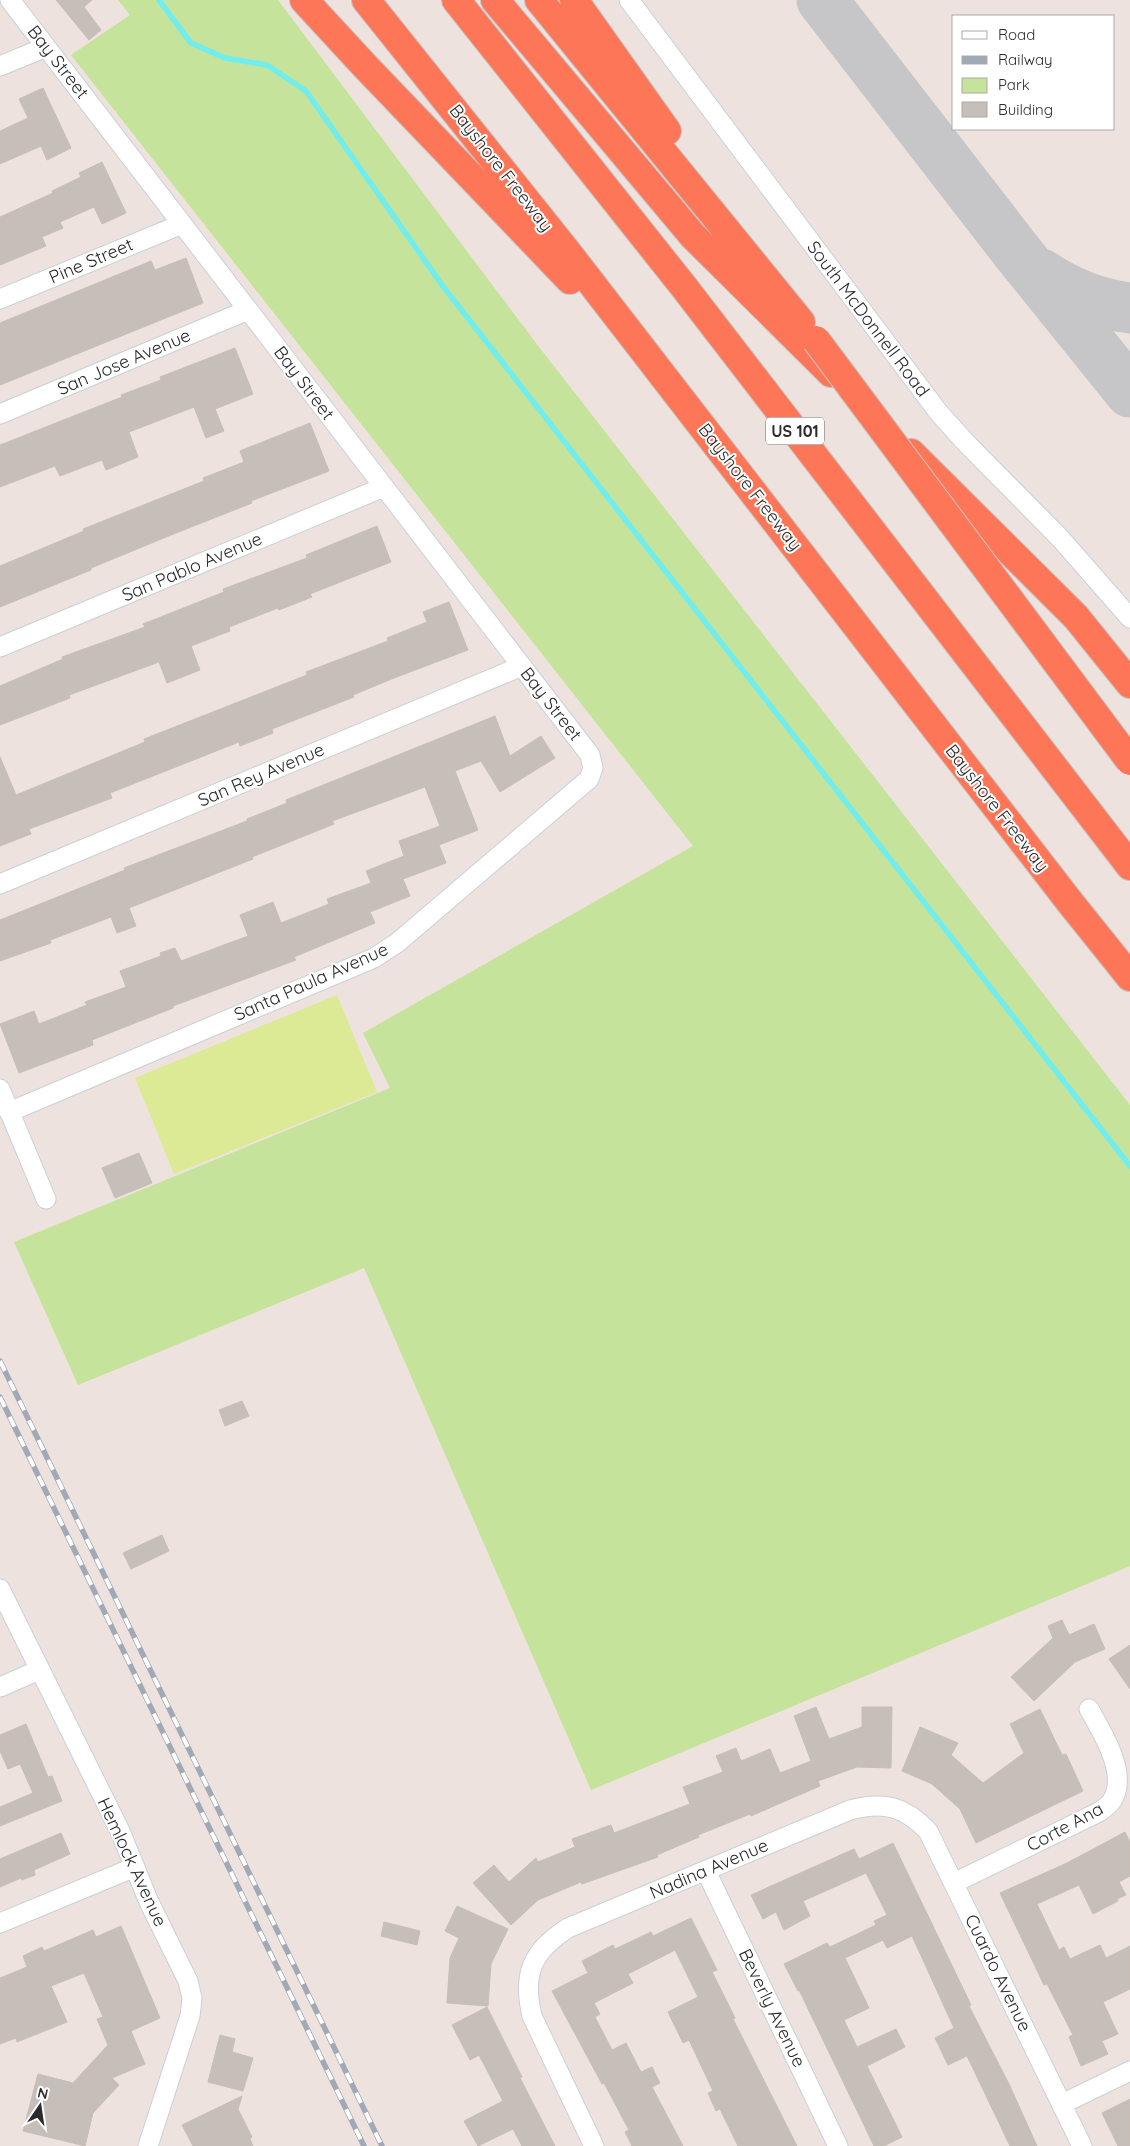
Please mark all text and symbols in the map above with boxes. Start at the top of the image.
legend [952,15,1115,130]
street label: Bay Street [23,20,94,103]
text: Road [998,25,1035,44]
text: Railway [998,50,1053,69]
text: Park [998,75,1030,94]
street label: Bayshore Freeway [444,99,558,236]
text: Building [998,100,1053,119]
street label: Pine Street [45,233,136,289]
street label: South McDonnell Road [802,236,935,401]
street label: San Jose Avenue [54,323,194,400]
street label: Bay Street [269,341,340,424]
street label: Bayshore Freeway [693,418,807,555]
road number: US 101 [766,418,824,444]
street label: San Pablo Avenue [118,527,265,606]
street label: Bay Street [516,662,587,745]
street label: San Rey Avenue [194,738,327,812]
street label: Bayshore Freeway [940,739,1054,876]
street label: Santa Paula Avenue [230,937,392,1026]
street label: Hemlock Avenue [92,1794,172,1930]
street label: Corte Ana [1022,1797,1107,1856]
street label: Nadina Avenue [646,1833,772,1904]
street label: Cuardo Avenue [960,1910,1037,2035]
street label: Beverly Avenue [734,1945,811,2071]
north arrow [15,2081,65,2131]
text: N [36,2083,50,2103]

